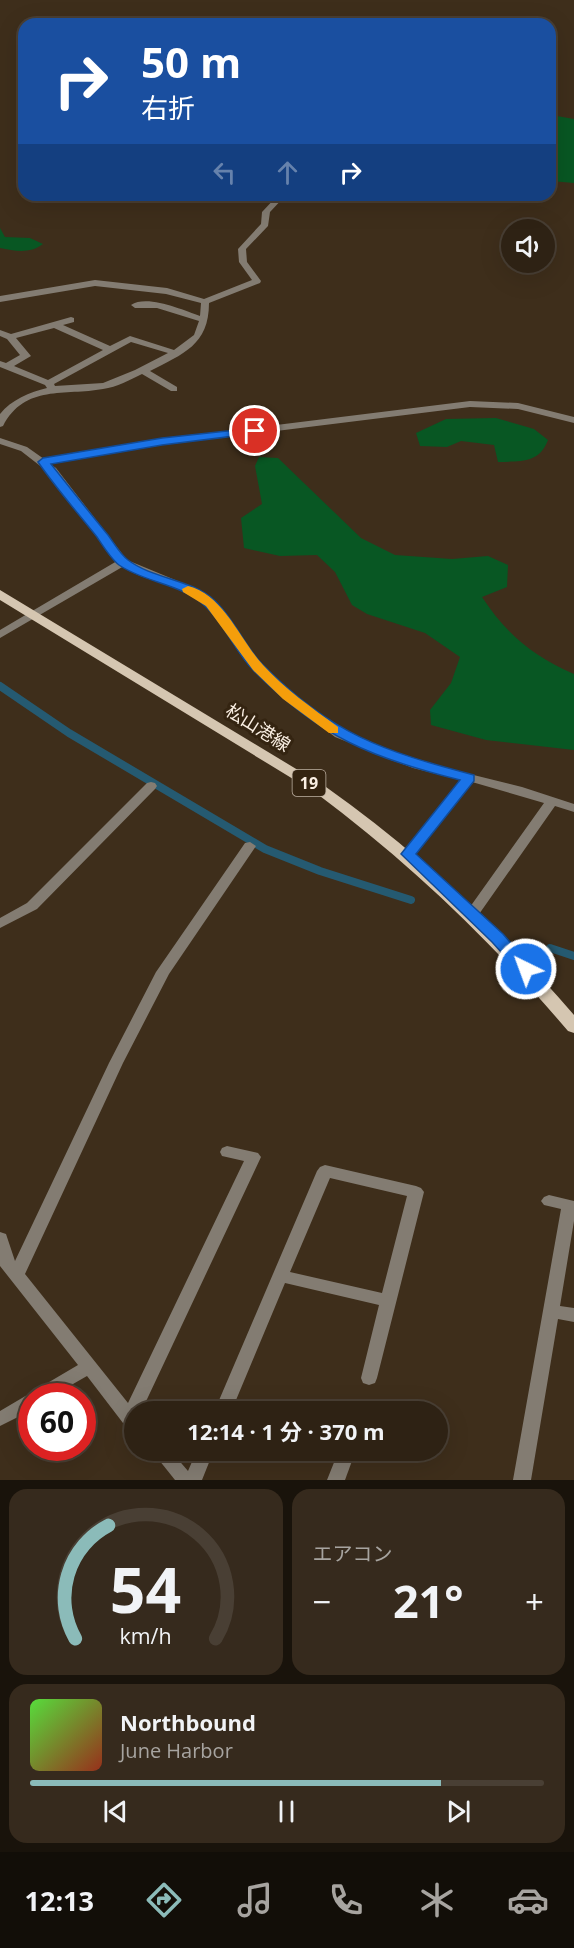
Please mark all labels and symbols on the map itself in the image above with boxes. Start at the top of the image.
pin [229,405,280,456]
street label: 松山港線 [222,698,295,756]
road number: 19 [292,770,326,796]
position arrow [494,937,558,1001]
speed limit sign: 60 [18,1383,96,1461]

